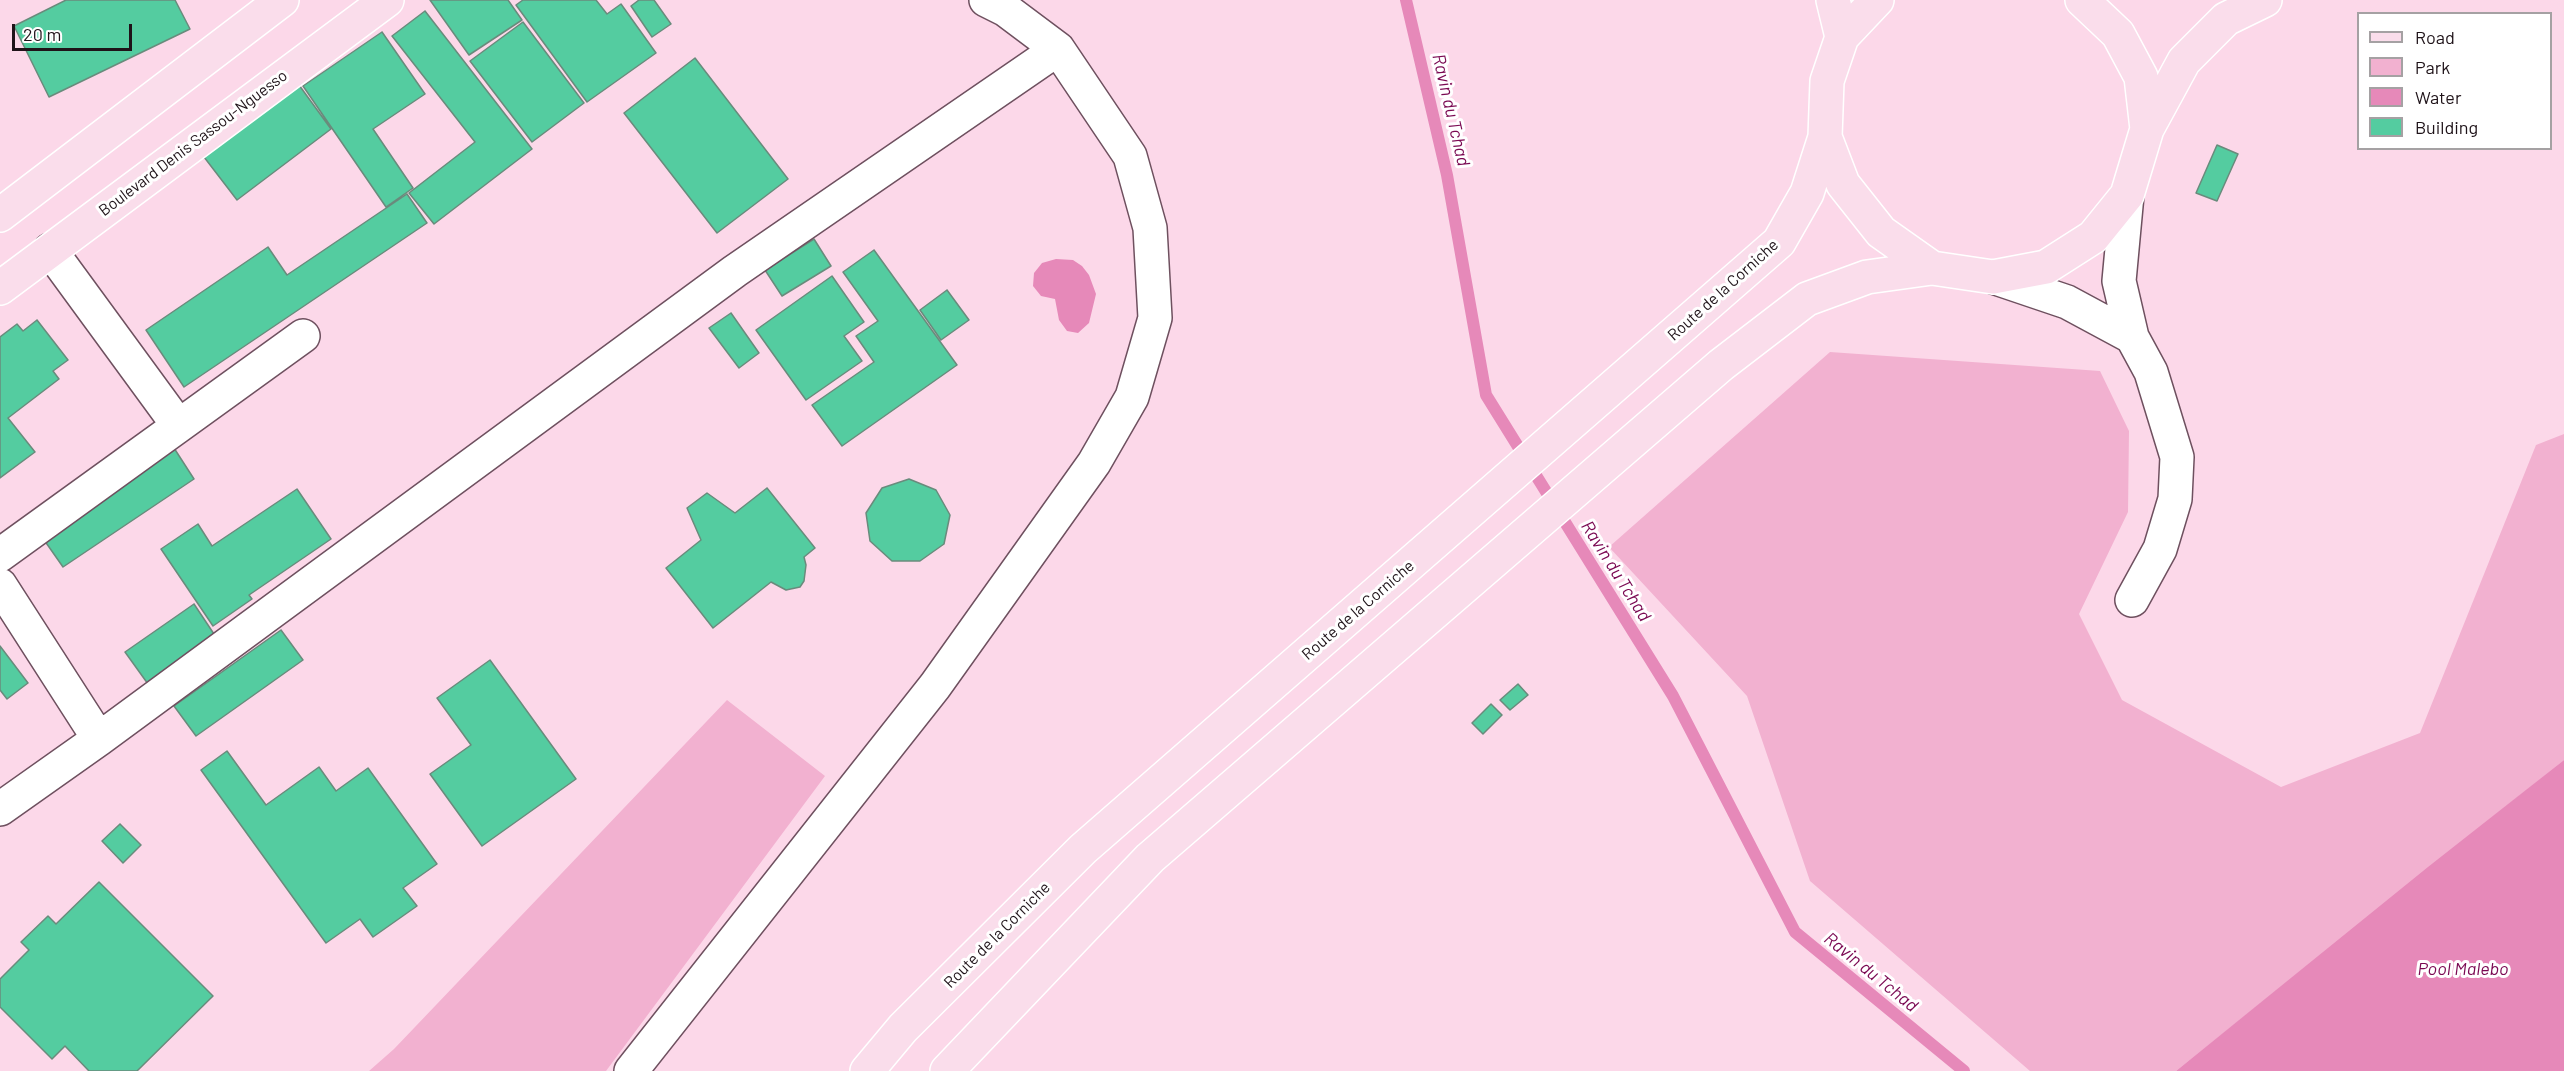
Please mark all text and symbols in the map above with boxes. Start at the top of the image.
scale bar [15,12,135,50]
legend [2357,12,2552,150]
text: 20 m [23,23,61,45]
text: Road [2415,26,2455,48]
water label: Ravin du Tchad [1428,52,1474,168]
text: Park [2415,56,2450,78]
street label: Boulevard Denis Sassou-Nguesso [95,66,291,220]
text: Water [2415,86,2462,108]
text: Building [2415,116,2478,138]
street label: Route de la Corniche [1664,235,1782,345]
water label: Ravin du Tchad [1577,517,1655,625]
street label: Route de la Corniche [1298,556,1418,664]
street label: Route de la Corniche [940,878,1054,992]
water label: Ravin du Tchad [1820,928,1922,1016]
water label: Pool Malebo [2418,958,2508,980]

